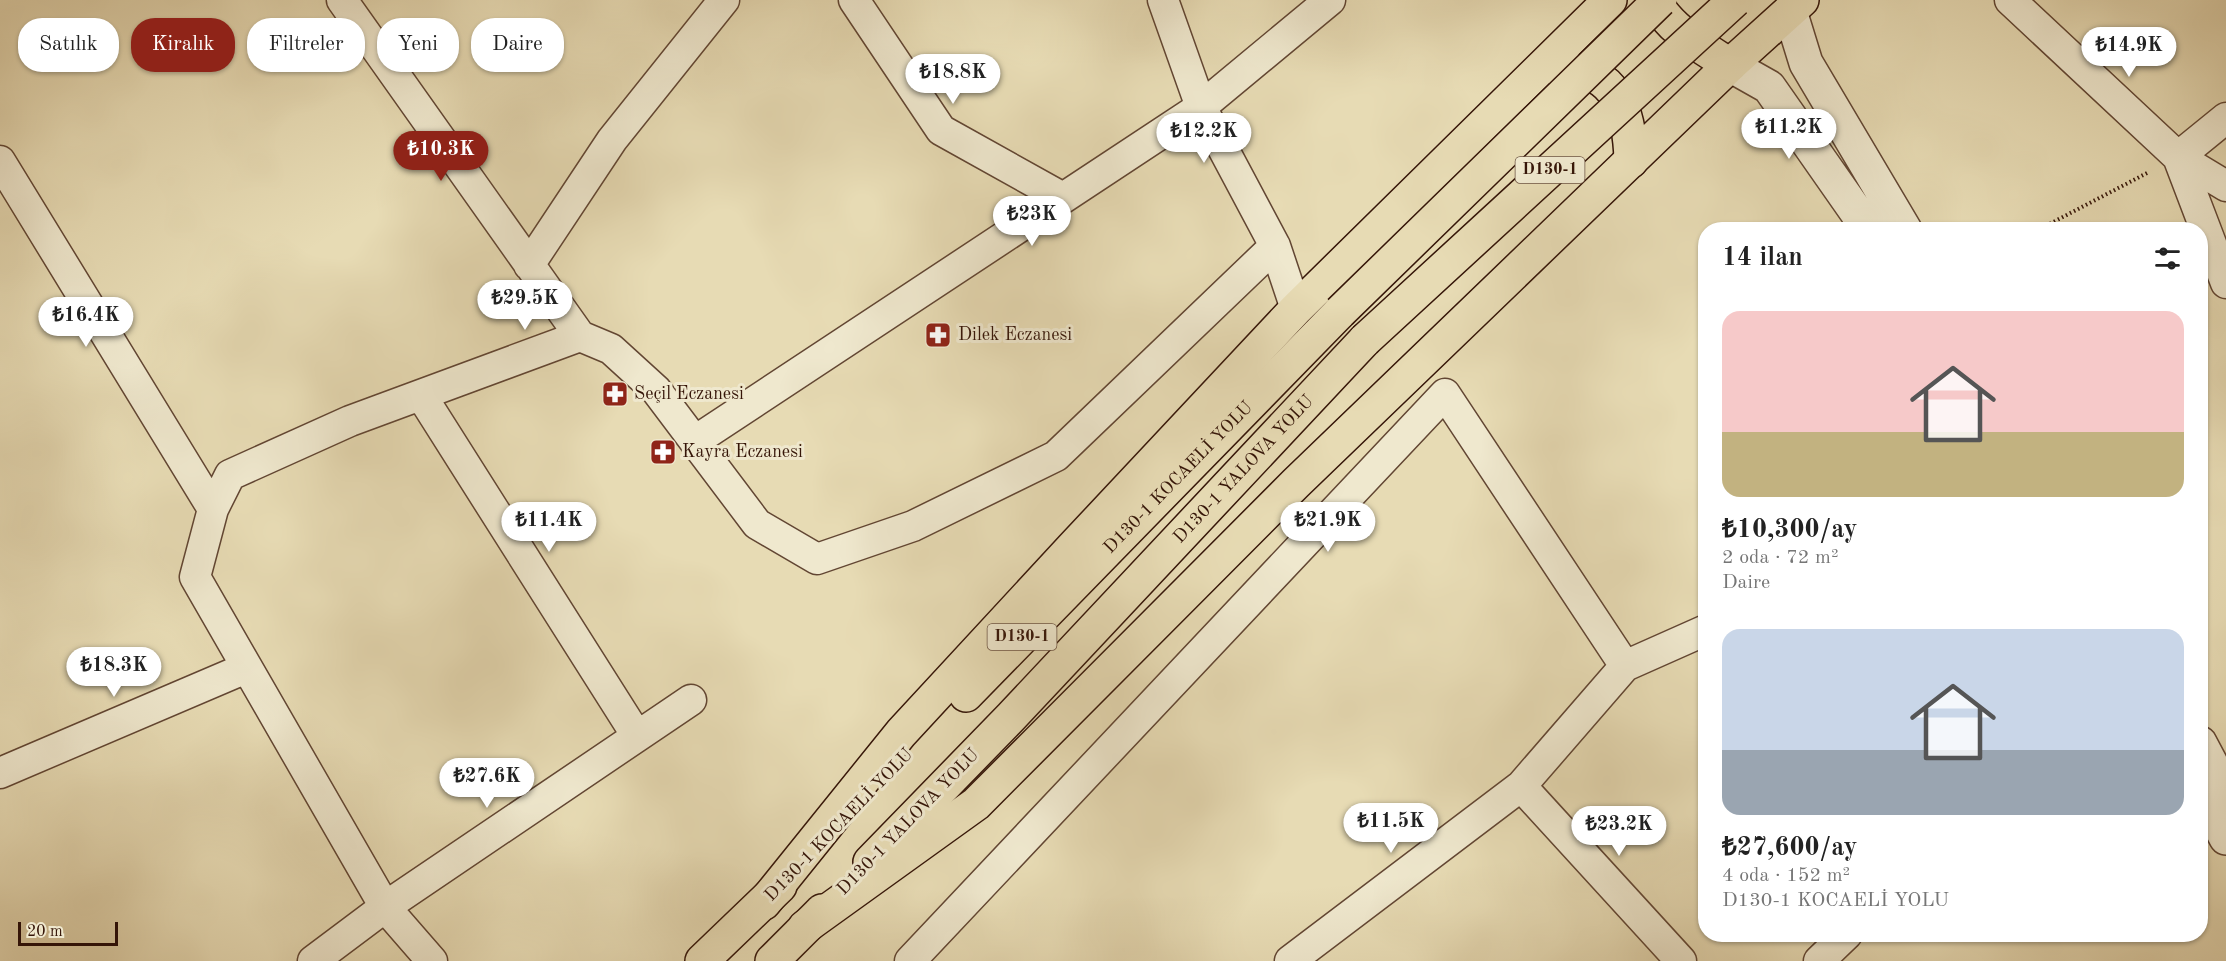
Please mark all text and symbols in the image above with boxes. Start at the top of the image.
chip: Satılık [18,18,119,72]
chip: Kiralık [131,18,235,72]
chip: Filtreler [247,18,365,72]
chip: Yeni [377,18,459,72]
chip: Daire [471,18,564,72]
pin: ₺14.9K [2080,27,2178,78]
text: ₺14.9K [2095,36,2163,56]
pin: ₺18.8K [904,54,1002,105]
text: ₺18.8K [919,63,987,83]
pin: ₺11.2K [1740,109,1838,160]
pin: ₺12.2K [1155,113,1253,164]
text: ₺11.2K [1755,118,1823,138]
text: ₺12.2K [1170,122,1238,142]
pin: ₺10.3K [392,131,490,182]
text: ₺10.3K [407,140,475,160]
road number: D130-1 [1516,157,1584,183]
pin: ₺23K [996,196,1068,247]
text: ₺23K [1007,205,1057,225]
icon: filters [2151,242,2184,275]
text: 14 ilan [1722,245,1803,271]
pin: ₺29.5K [476,280,574,331]
text: ₺29.5K [491,289,559,309]
pin: ₺16.4K [37,297,135,348]
text: ₺16.4K [52,306,120,326]
pharmacy icon: Dilek Eczanesi [923,320,953,350]
place label: Dilek Eczanesi [958,326,1072,344]
icon: home [1899,350,2007,458]
pharmacy icon: Seçil Eczanesi [600,379,630,409]
place label: Seçil Eczanesi [634,385,744,403]
street label: D130-1 YALOVA YOLU [1170,392,1317,547]
street label: D130-1 KOCAELİ YOLU [1101,398,1256,557]
pharmacy icon: Kayra Eczanesi [648,437,678,467]
place label: Kayra Eczanesi [682,443,803,461]
pin: ₺11.4K [500,502,598,553]
pin: ₺21.9K [1279,502,1377,553]
text: ₺11.4K [515,511,583,531]
text: ₺21.9K [1294,511,1362,531]
text: ₺10,300/ay [1722,517,1857,543]
text: 2 oda · 72 m² [1722,548,1839,568]
text: Daire [1722,573,1770,593]
road number: D130-1 [988,624,1056,650]
pin: ₺18.3K [65,647,163,698]
text: ₺18.3K [80,656,148,676]
icon: home [1899,668,2007,776]
street label: D130-1 KOCAELİ YOLU [759,743,916,905]
street label: D130-1 YALOVA YOLU [834,745,982,899]
pin: ₺27.6K [438,758,536,809]
text: ₺27.6K [453,767,521,787]
pin: ₺11.5K [1342,803,1440,854]
pin: ₺23.2K [1570,806,1668,857]
text: ₺11.5K [1357,812,1425,832]
text: ₺23.2K [1585,815,1653,835]
text: ₺27,600/ay [1722,835,1857,861]
text: 4 oda · 152 m² [1722,866,1850,886]
text: D130-1 KOCAELİ YOLU [1722,891,1949,911]
scale bar [18,919,118,946]
text: 20 m [27,924,63,940]

